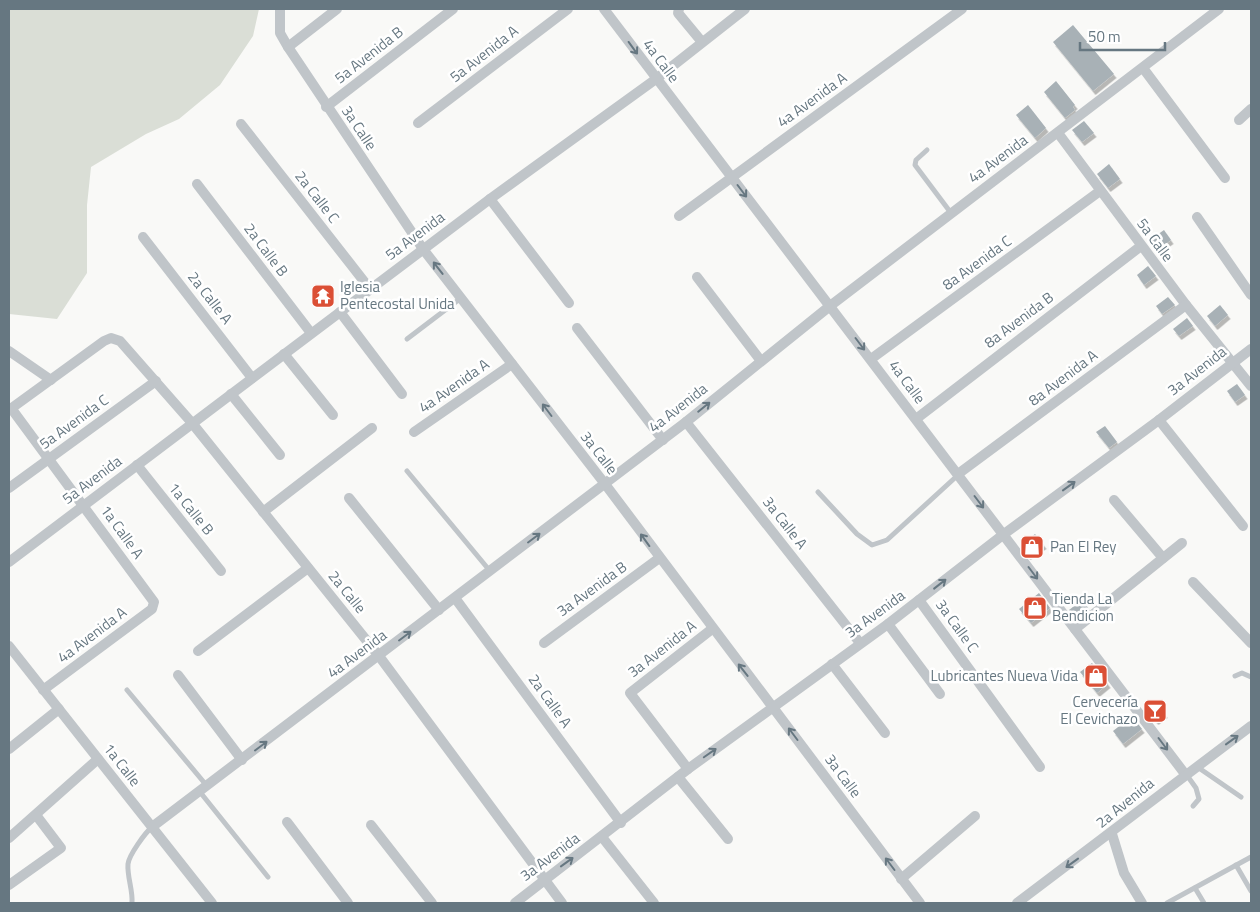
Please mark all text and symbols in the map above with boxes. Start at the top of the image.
street label: 5a Avenida A [444,19,523,88]
street label: 5a Avenida B [329,20,408,89]
scale bar [1080,20,1165,52]
text: 50 m [1088,25,1121,48]
street label: 4a Calle [637,34,685,87]
one-way arrow [628,41,638,55]
street label: 4a Avenida A [772,66,852,133]
street label: 3a Calle [336,101,383,155]
street label: 4a Avenida [963,128,1033,189]
street label: 2a Calle C [290,166,345,228]
one-way arrow [737,184,748,197]
street label: 5a Avenida [380,205,450,266]
street label: 5a Calle [1131,213,1179,266]
street label: 2a Calle B [239,218,294,281]
street label: 8a Avenida C [937,230,1016,296]
one-way arrow [432,262,443,275]
street label: 2a Calle A [182,266,238,329]
place label: Iglesia Pentecostal Unida [340,275,455,315]
temple icon: Iglesia Pentecostal Unida [310,283,336,309]
street label: 8a Avenida B [979,286,1058,353]
one-way arrow [854,337,865,350]
street label: 3a Avenida [1162,340,1231,401]
street label: 8a Avenida A [1023,344,1102,411]
street label: 4a Avenida A [414,353,494,418]
street label: 4a Calle [883,355,931,408]
street label: 4a Avenida [643,377,712,438]
street label: 5a Avenida C [34,389,113,455]
one-way arrow [698,402,711,413]
one-way arrow [542,404,553,417]
street label: 3a Calle [575,426,624,479]
street label: 5a Avenida [57,449,127,510]
street label: 1a Calle B [163,477,220,540]
one-way arrow [1062,481,1076,491]
street label: 3a Calle A [757,491,813,554]
one-way arrow [974,495,984,509]
street label: 1a Calle A [95,500,150,563]
one-way arrow [527,533,541,543]
one-way arrow [640,533,650,547]
shop icon: Pan El Rey [1019,534,1045,560]
place label: Pan El Rey [1050,535,1117,558]
street label: 3a Avenida B [552,555,632,622]
street label: 2a Calle [323,565,372,618]
one-way arrow [1028,566,1038,580]
one-way arrow [933,579,947,589]
street label: 3a Avenida [840,584,910,643]
place label: Tienda La Bendicion [1052,587,1114,627]
street label: 3a Calle C [930,594,985,657]
shop icon: Tienda La Bendicion [1022,595,1048,621]
street label: 4a Avenida A [52,601,131,668]
street label: 3a Avenida A [622,614,701,683]
street label: 4a Avenida [322,623,392,684]
one-way arrow [398,631,411,642]
shop icon: Lubricantes Nueva Vida [1083,663,1109,689]
one-way arrow [738,664,749,677]
place label: Lubricantes Nueva Vida [930,664,1078,687]
street label: 2a Calle A [523,669,578,732]
place label: Cervecería El Cevichazo [1060,690,1138,730]
bar icon: Cervecería El Cevichazo [1142,698,1168,724]
one-way arrow [787,728,798,741]
one-way arrow [1225,735,1239,745]
one-way arrow [1157,737,1168,750]
street label: 1a Calle [98,738,147,791]
one-way arrow [254,740,267,751]
one-way arrow [703,748,717,758]
street label: 3a Calle [819,749,867,802]
street label: 2a Avenida [1091,772,1159,833]
street label: 3a Avenida [515,826,585,887]
one-way arrow [560,857,573,868]
one-way arrow [1066,857,1079,868]
one-way arrow [885,858,896,871]

